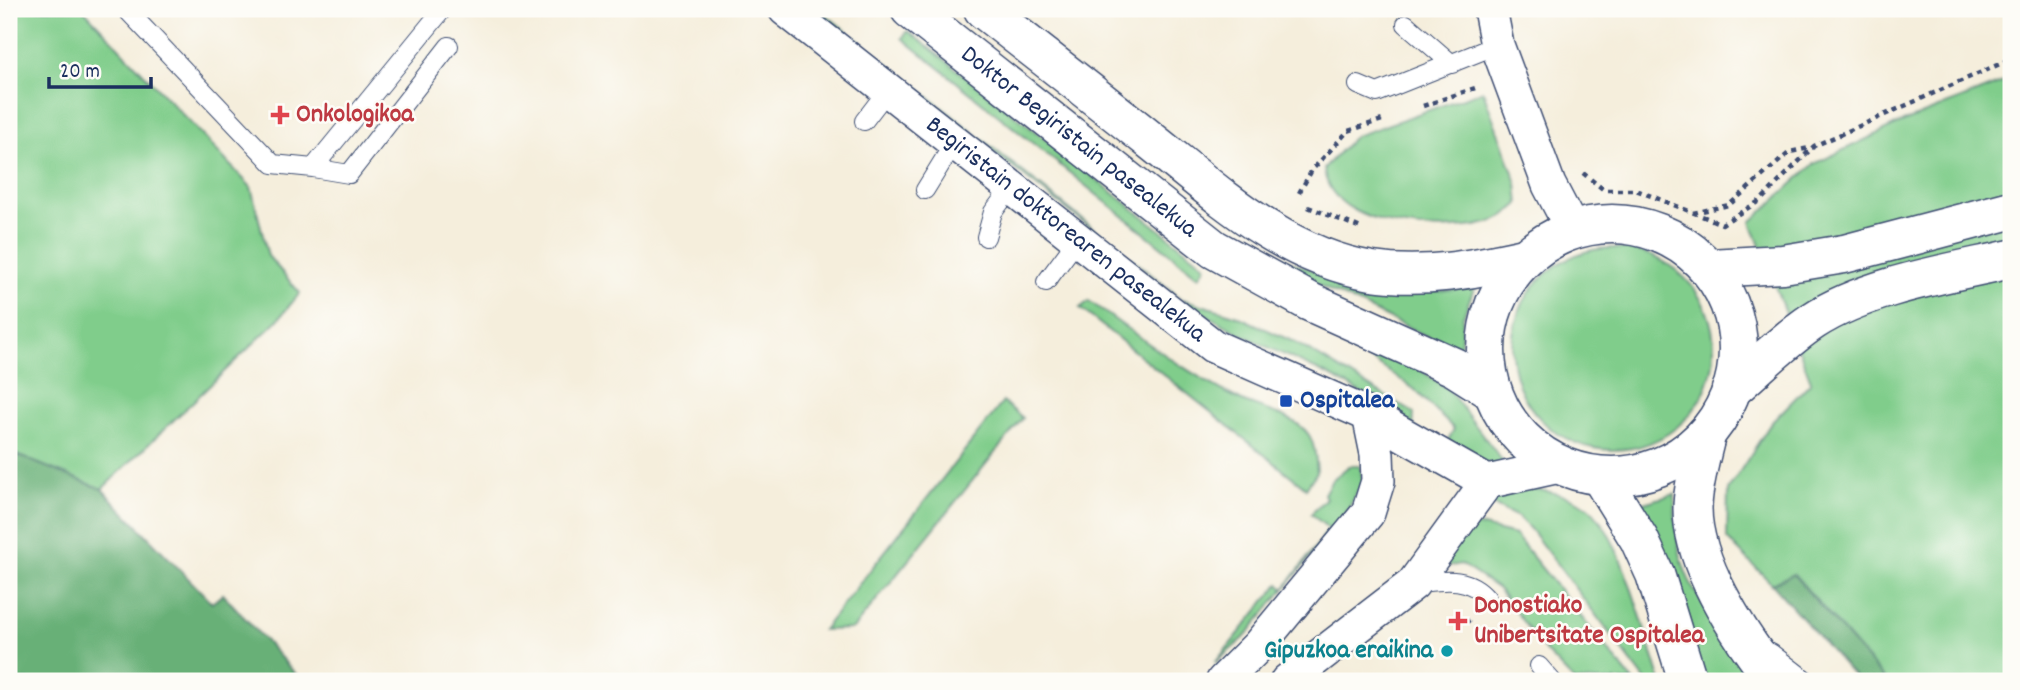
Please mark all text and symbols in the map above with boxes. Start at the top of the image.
street label: Doktor Begiristain pasealekua [952,37,1206,248]
scale bar [49,46,150,90]
text: 20 m [60,58,100,88]
place label: Onkologikoa [296,97,414,134]
marker: Onkologikoa [270,105,290,125]
street label: Begiristain doktorearen pasealekua [917,108,1214,353]
place label: Ospitalea [1300,383,1395,420]
marker: Ospitalea [1278,393,1294,409]
place label: Donostiako Unibertsitate Ospitalea [1474,588,1705,655]
marker: Donostiako Unibertsitate Ospitalea [1448,611,1468,631]
place label: Gipuzkoa eraikina [1264,633,1434,670]
marker: Gipuzkoa eraikina [1439,643,1455,659]

